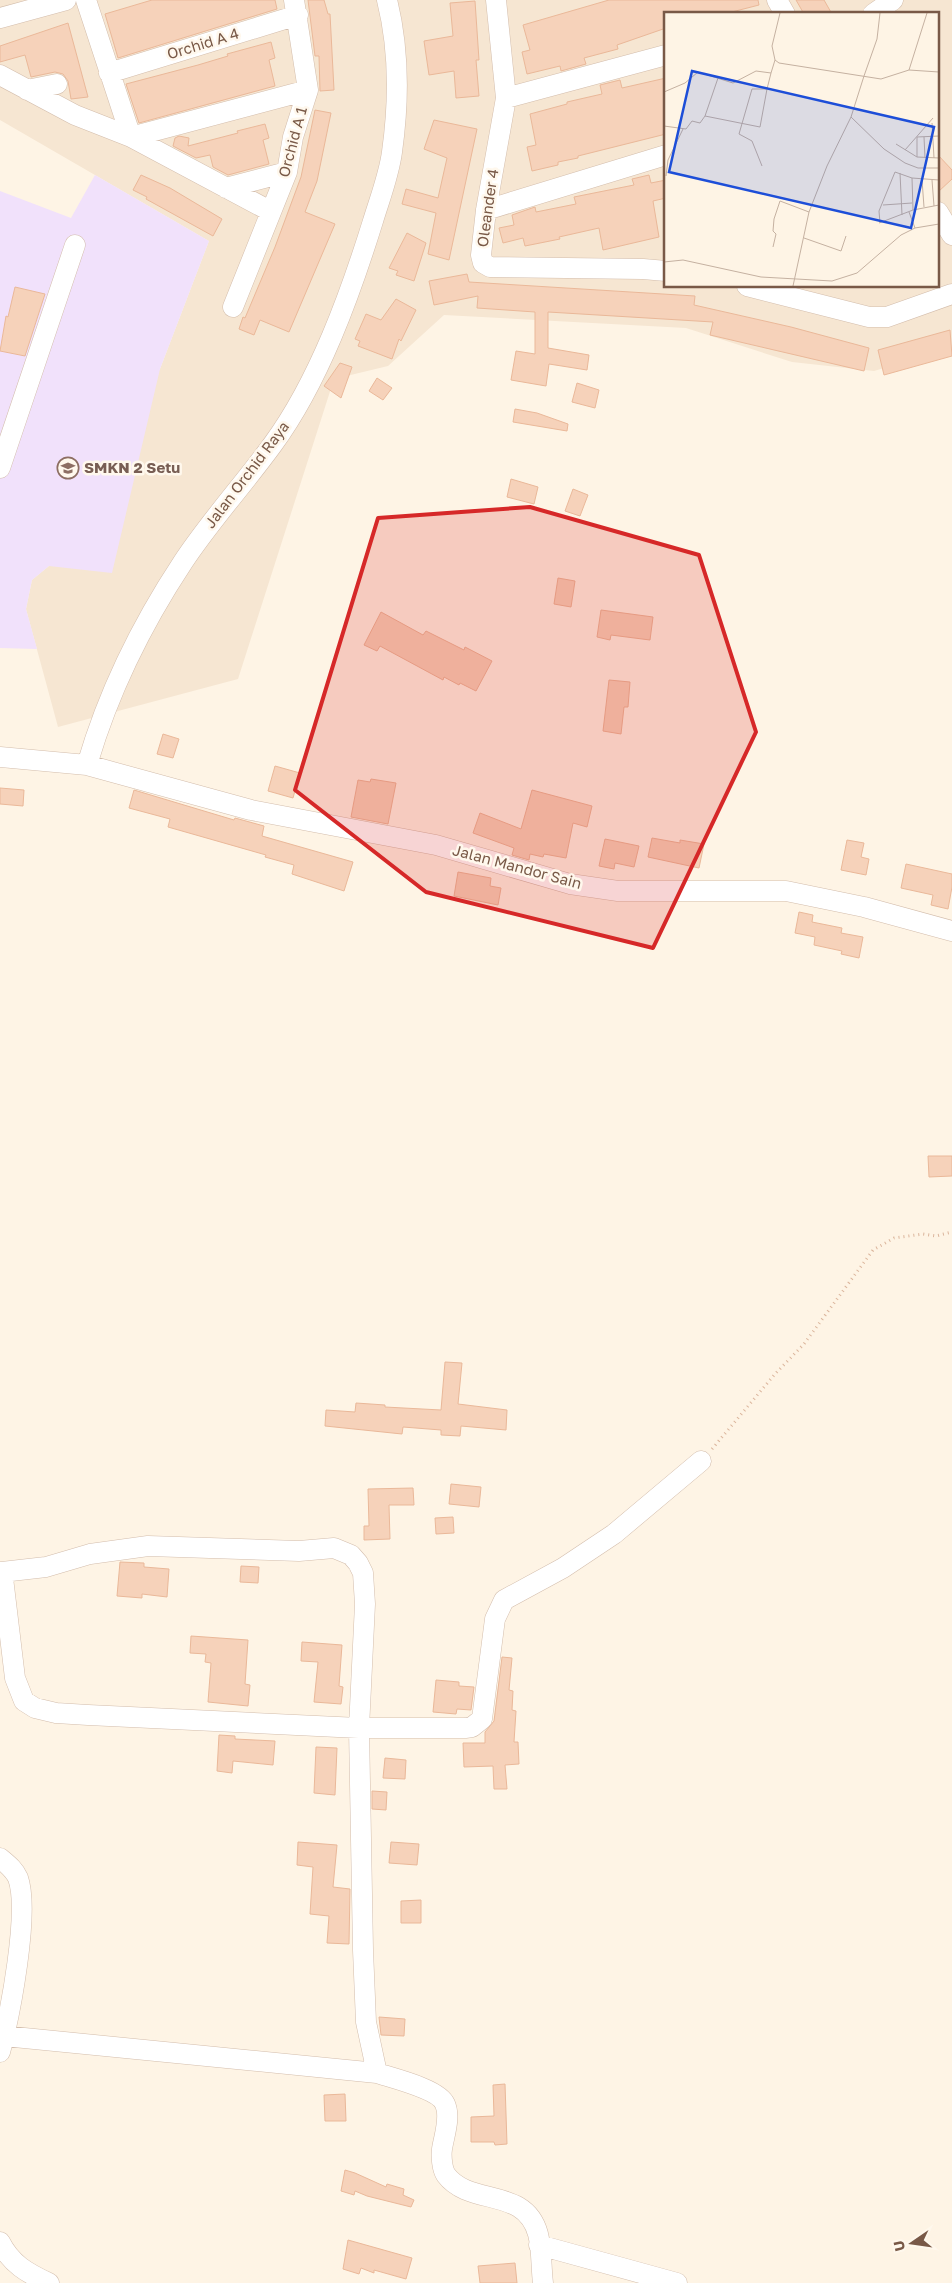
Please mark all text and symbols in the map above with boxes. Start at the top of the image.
inset map [664,12,940,288]
street label: Orchid A 4 [165,24,241,62]
street label: Orchid A 1 [274,105,310,179]
street label: Oleander 4 [473,168,501,248]
street label: Jalan Orchid Raya [200,418,292,531]
school or university icon: SMKN 2 Setu [56,456,80,480]
place label: SMKN 2 Setu [84,458,180,476]
street label: Jalan Mandor Sain [451,840,584,892]
north arrow [887,2218,937,2268]
text: U [889,2239,908,2253]

